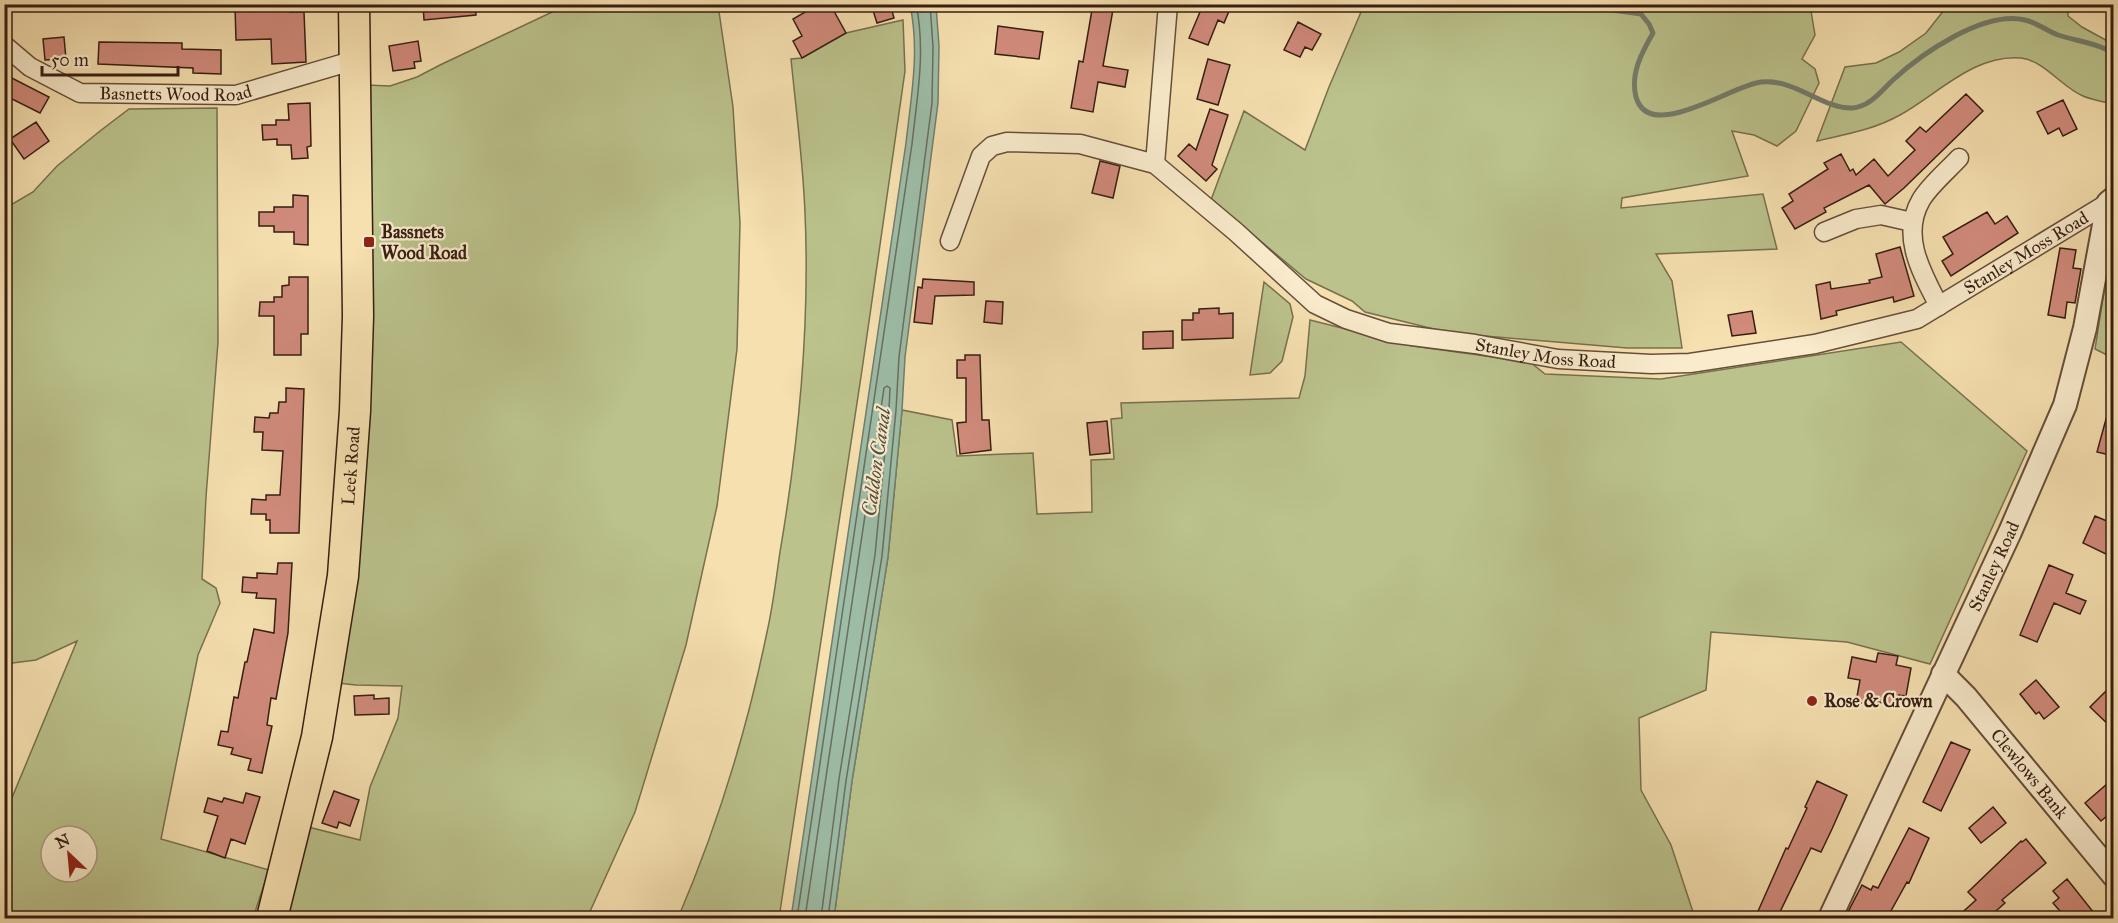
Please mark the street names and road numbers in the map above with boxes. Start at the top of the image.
street label: Basnetts Wood Road [99,80,254,106]
street label: Stanley Moss Road [1960,207,2092,299]
street label: Stanley Moss Road [1474,333,1616,373]
street label: Leek Road [337,426,365,506]
street label: Stanley Road [1964,518,2024,615]
street label: Clewlows Bank [1986,724,2073,824]

